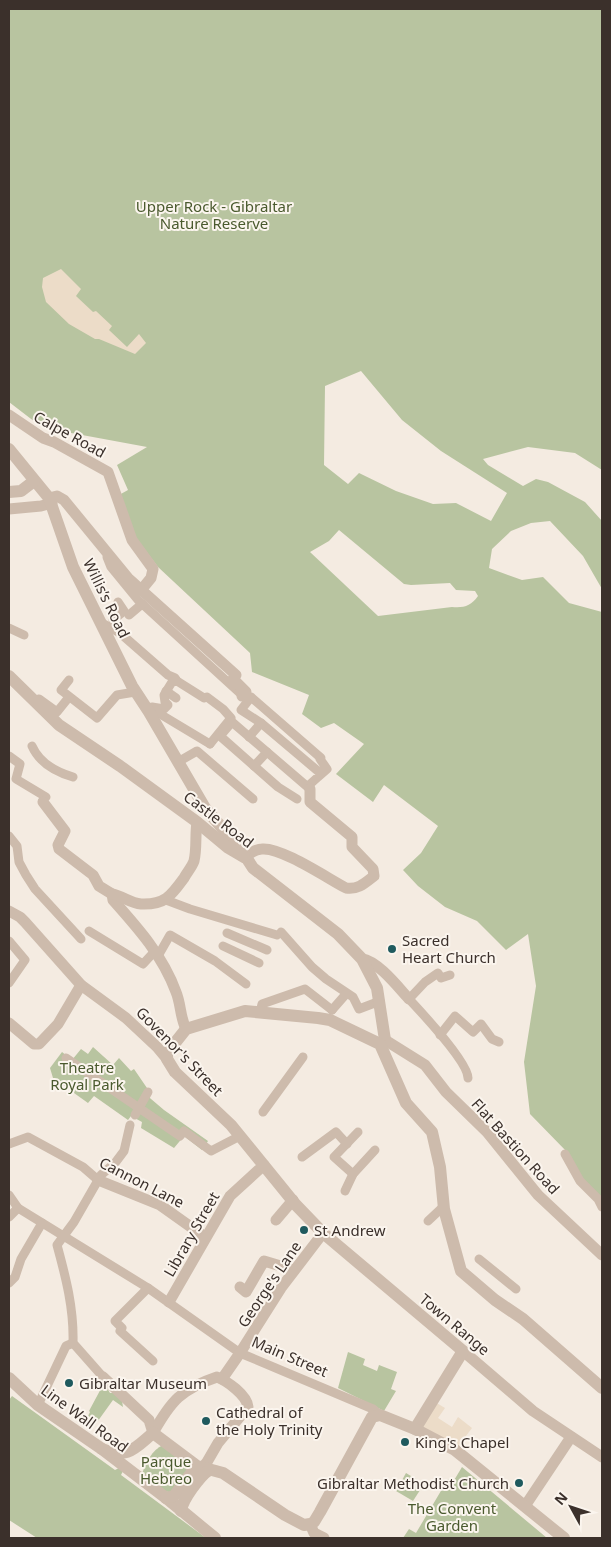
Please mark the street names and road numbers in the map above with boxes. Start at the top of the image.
street label: Calpe Road [30,406,110,462]
street label: Willis’s Road [79,555,135,641]
street label: Castle Road [180,786,258,852]
street label: Govenor's Street [132,1002,228,1100]
street label: Flat Bastion Road [468,1094,564,1198]
street label: Cannon Lane [96,1152,188,1212]
street label: Library Street [159,1187,224,1280]
street label: George's Lane [233,1237,305,1331]
street label: Town Range [416,1289,494,1359]
street label: Main Street [249,1331,332,1381]
street label: Line Wall Road [37,1380,133,1456]

